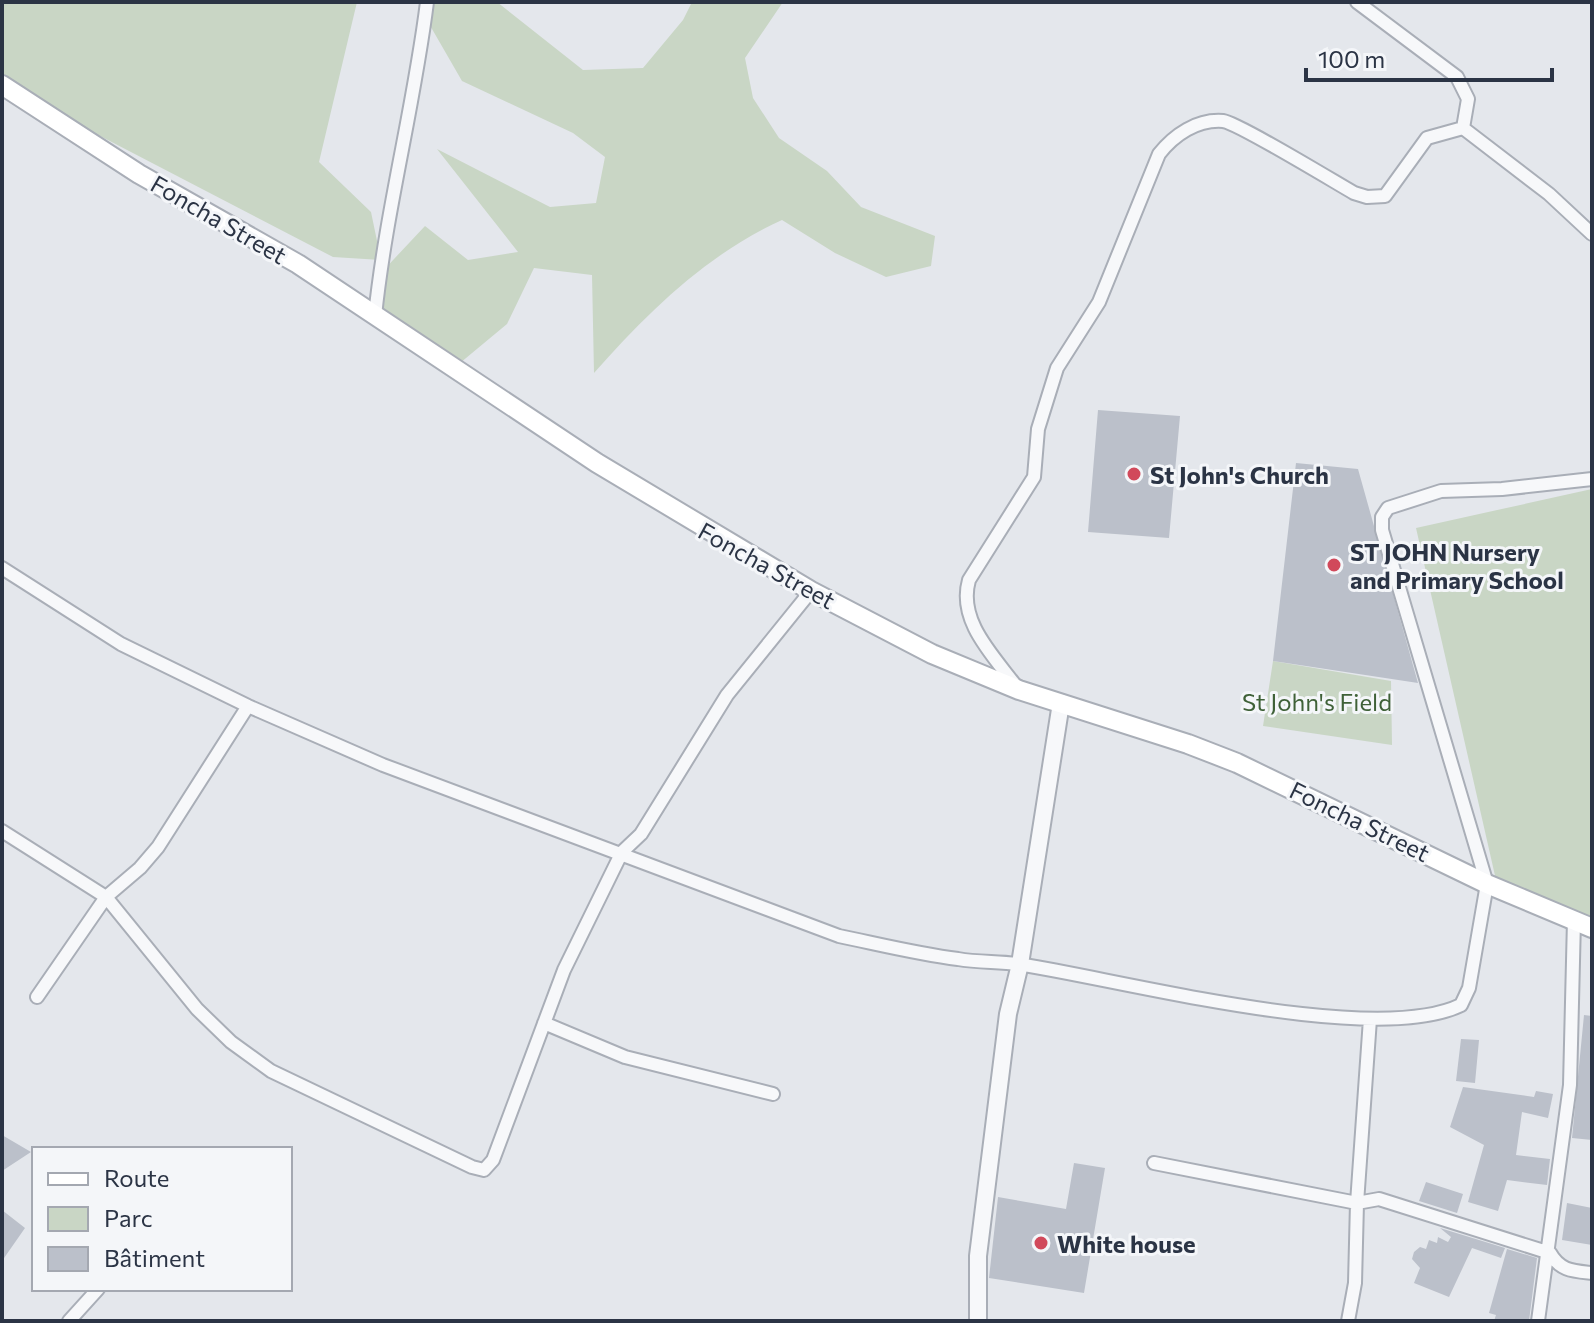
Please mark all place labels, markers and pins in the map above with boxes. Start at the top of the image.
place label: St John's Church [1150,460,1329,489]
marker: St John's Church [1125,465,1143,483]
place label: ST JOHN Nursery and Primary School [1350,537,1564,594]
marker: ST JOHN Nursery and Primary School [1325,556,1343,574]
place label: White house [1057,1229,1196,1258]
marker: White house [1032,1234,1050,1252]

